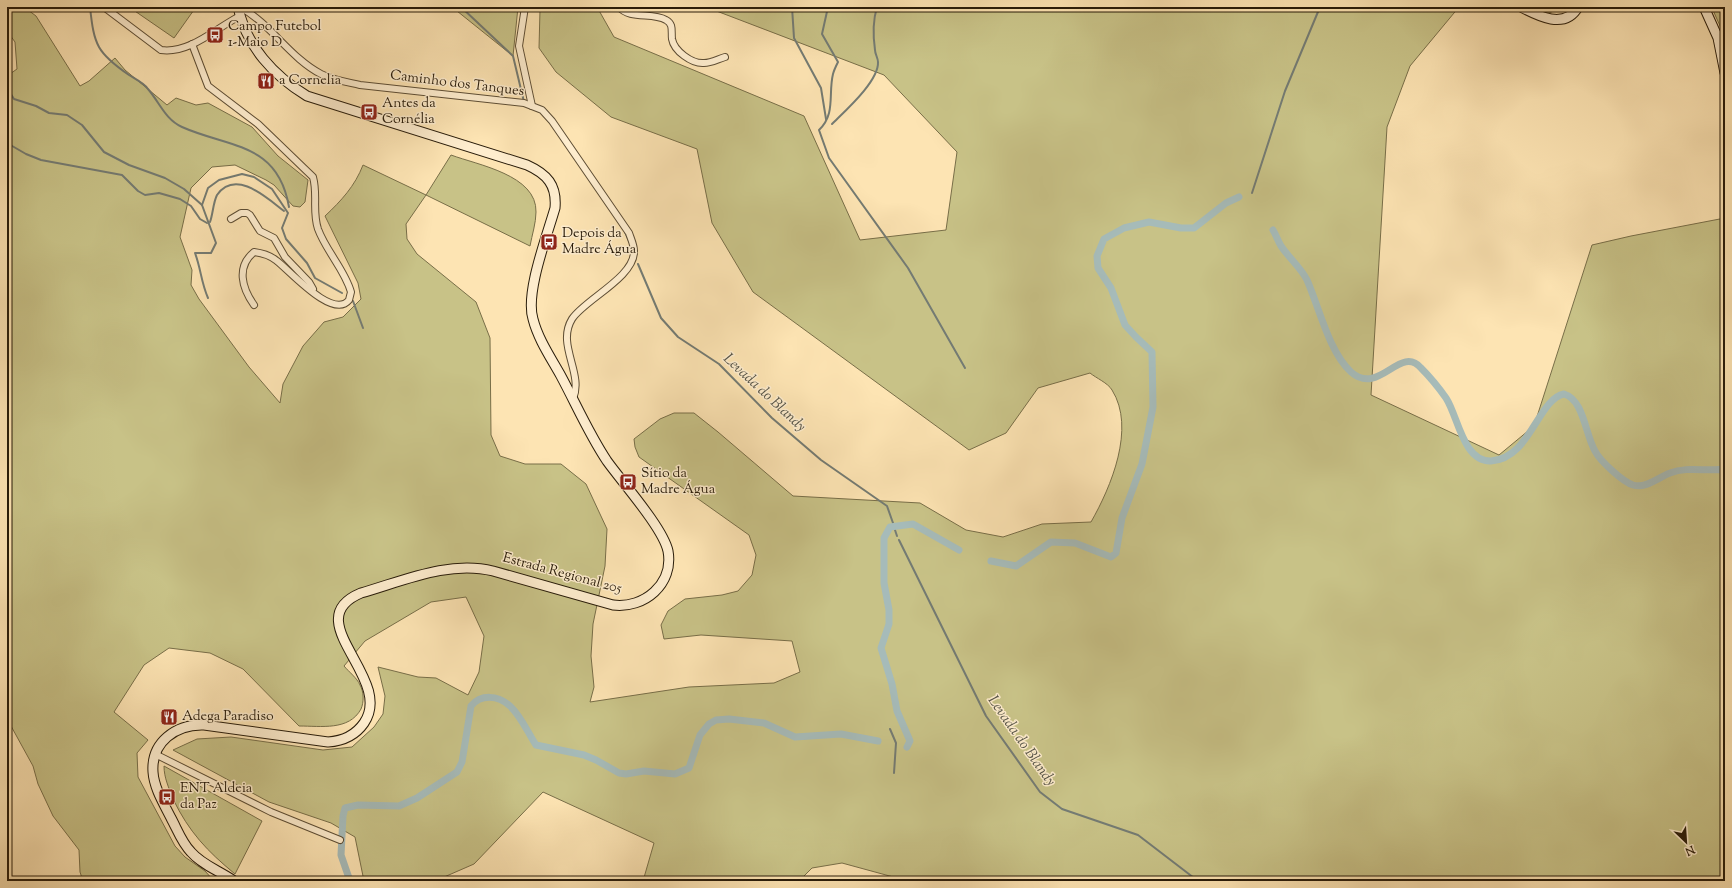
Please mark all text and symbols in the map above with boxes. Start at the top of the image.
place label: Campo Futebol 1-Maio D [228,17,321,53]
bus stop icon: Campo Futebol 1-Maio D [205,25,225,45]
street label: Caminho dos Tanques [389,66,525,102]
restaurant icon: a Cornelia [256,71,276,91]
place label: a Cornelia [279,71,342,91]
place label: Antes da Cornélia [382,94,436,130]
bus stop icon: Antes da Cornélia [359,102,379,122]
place label: Depois da Madre Água [562,224,637,260]
bus stop icon: Depois da Madre Água [539,232,559,252]
water label: Levada do Blandy [718,349,810,437]
place label: Sítio da Madre Água [641,464,716,500]
bus stop icon: Sítio da Madre Água [618,472,638,492]
street label: Estrada Regional 205 [500,548,624,600]
water label: Levada do Blandy [982,691,1060,791]
restaurant icon: Adega Paradiso [159,707,179,727]
place label: Adega Paradiso [182,707,274,727]
place label: ENT Aldeia da Paz [180,779,253,815]
bus stop icon: ENT Aldeia da Paz [157,787,177,807]
north arrow [1666,822,1706,862]
text: N [1682,841,1698,859]

